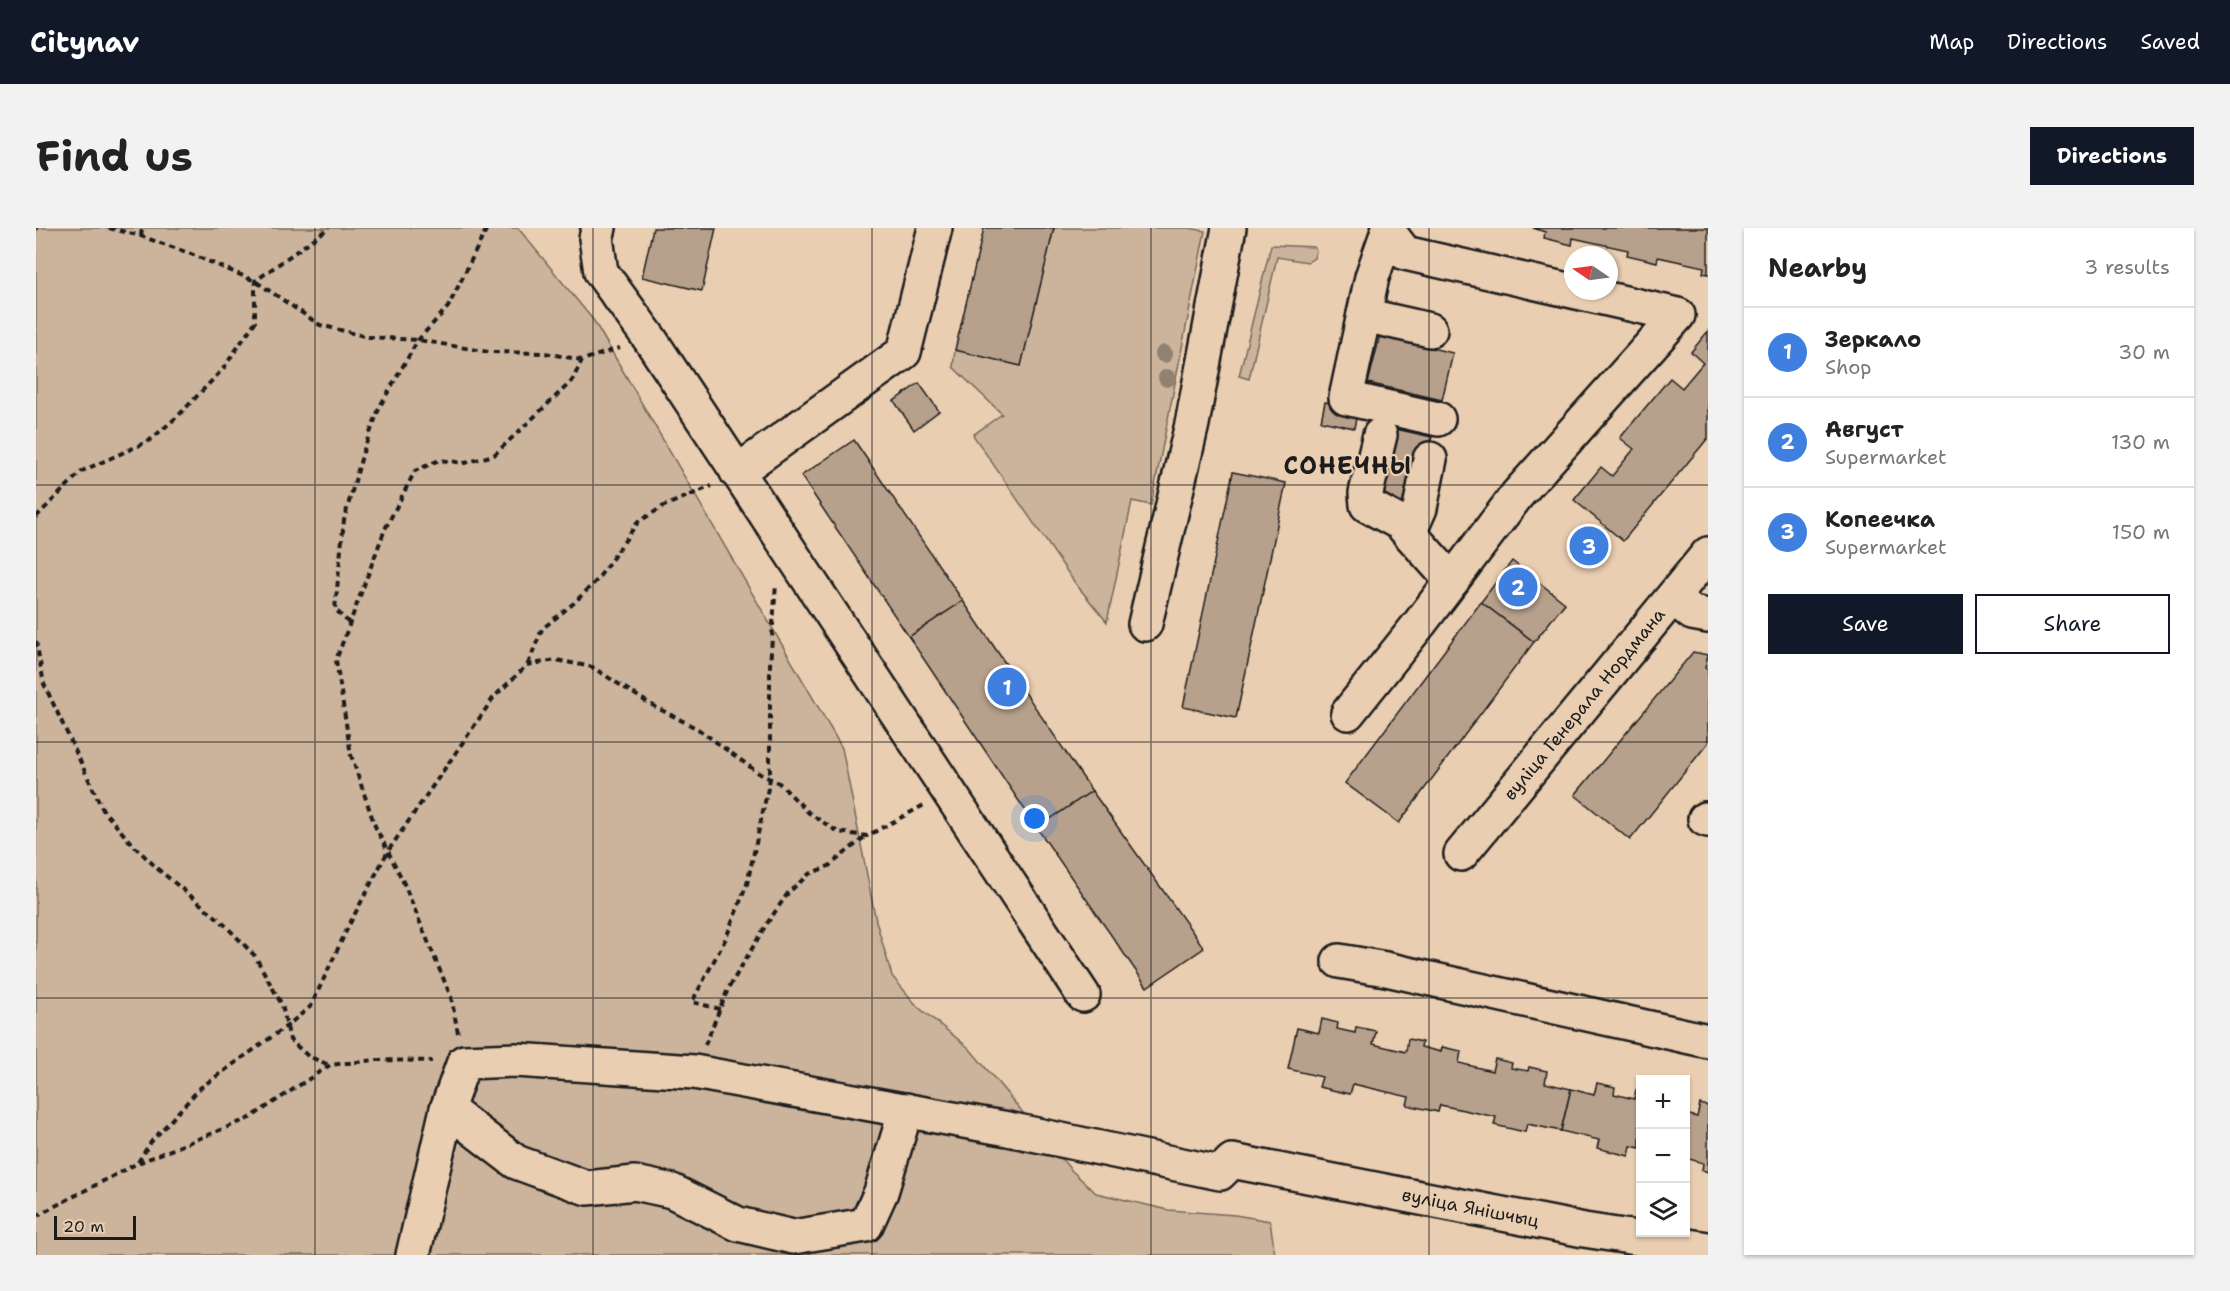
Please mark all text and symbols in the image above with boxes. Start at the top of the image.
text: Citynav [30,23,139,61]
text: Map [1929,28,1974,56]
text: Directions [2007,28,2107,56]
text: Saved [2140,28,2200,56]
button: Directions [2030,127,2194,185]
text: Find us [36,128,193,184]
north arrow [1564,246,1618,300]
text: Nearby [1768,250,1867,285]
text: 3 results [2084,254,2170,280]
text: Зеркало [1825,325,1921,354]
text: 1 [1783,339,1792,365]
text: 30 m [2118,339,2170,365]
text: Shop [1825,354,1872,380]
text: Август [1825,415,1904,444]
text: 2 [1781,429,1795,455]
text: 130 m [2111,429,2170,455]
text: Supermarket [1825,444,1947,470]
district label: СОНЕЧНЫ [1283,450,1413,482]
text: Копеечка [1825,505,1935,534]
text: 3 [1781,519,1795,545]
text: 150 m [2112,519,2170,545]
pin: 3 [1570,524,1608,568]
text: Supermarket [1825,534,1947,560]
pin: 2 [1498,564,1538,610]
button: Save [1768,594,1963,654]
button: Share [1975,594,2170,654]
street label: вуліца Генерала Нордмана [1498,603,1671,805]
pin: 1 [988,664,1026,710]
your location [1020,804,1049,833]
map controls [1636,1075,1690,1237]
button: + [1636,1075,1690,1129]
button: − [1636,1129,1690,1183]
street label: вуліца Янішчыц [1400,1183,1541,1233]
button: layers [1636,1183,1690,1237]
scale bar [54,1213,136,1240]
text: 20 m [63,1216,104,1237]

